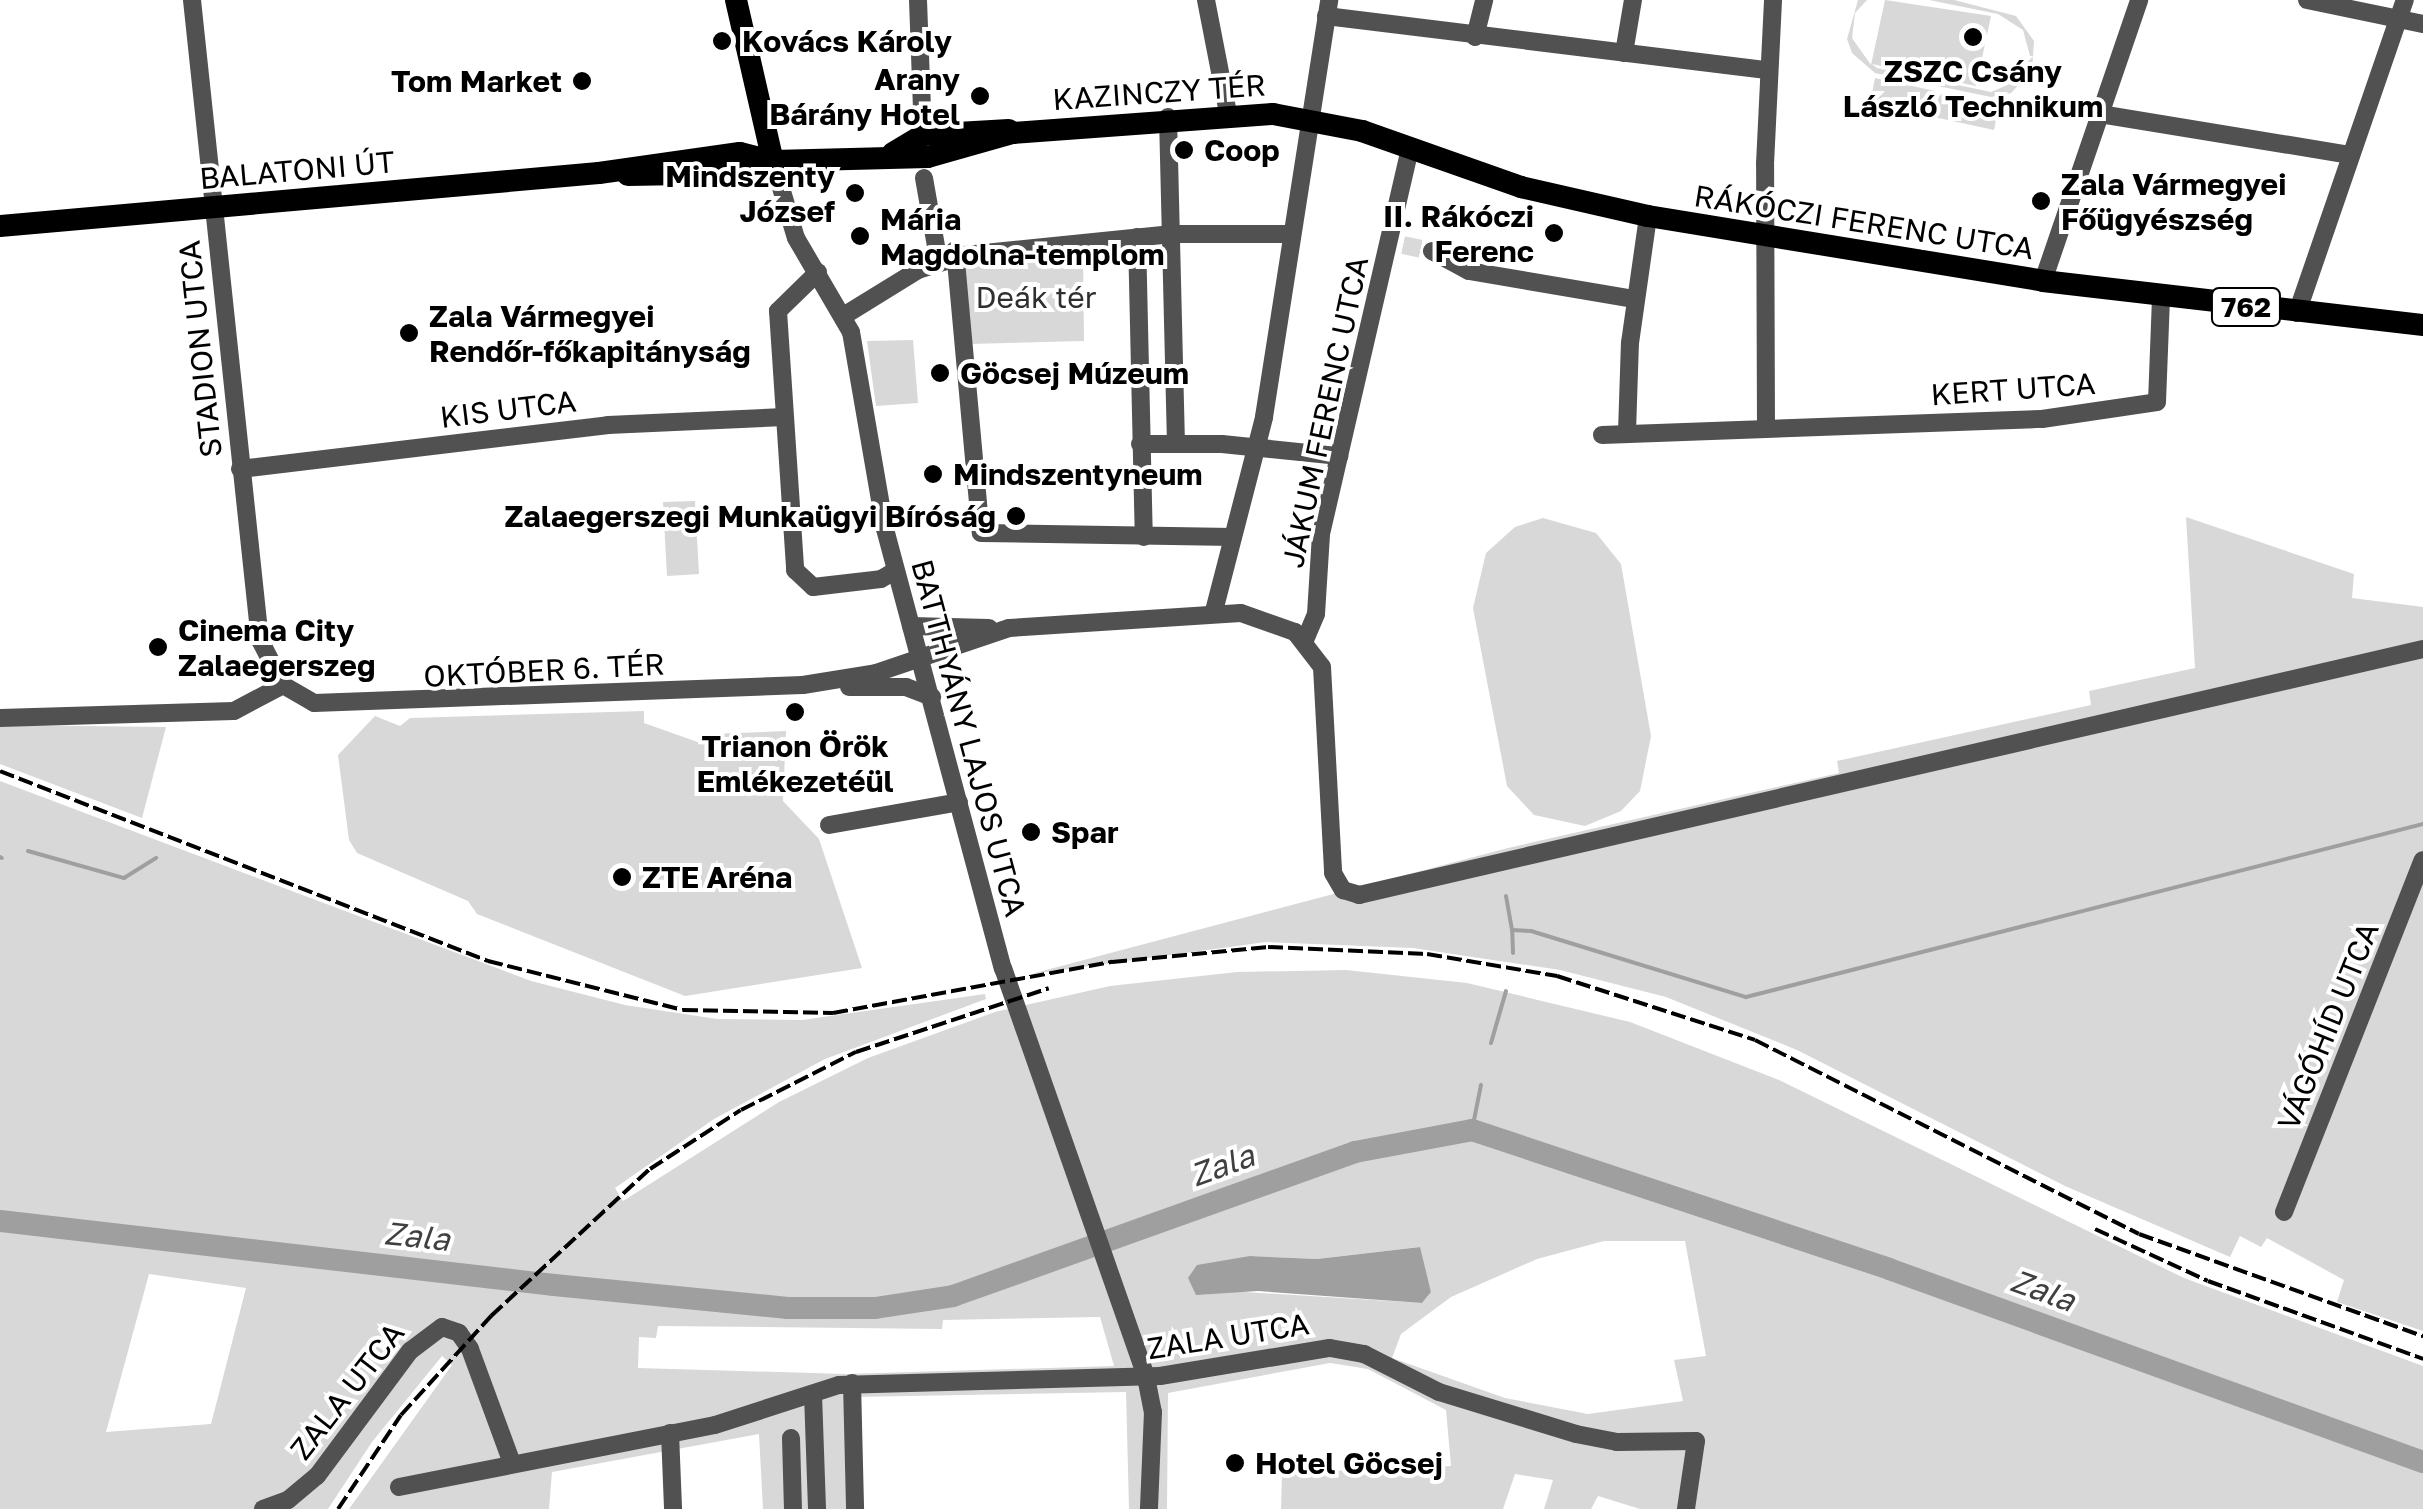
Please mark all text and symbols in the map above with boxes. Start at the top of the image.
place label: Kovács Károly [742,23,952,59]
marker: ZSZC Csány László Technikum [1962,26,1984,48]
marker: Kovács Károly [711,30,733,52]
place label: ZSZC Csány László Technikum [1843,53,2103,124]
place label: Arany Bárány Hotel [769,61,960,132]
place label: Tom Market [391,63,562,99]
street label: KAZINCZY TÉR [1051,67,1267,117]
marker: Tom Market [571,70,593,92]
marker: Arany Bárány Hotel [969,85,991,107]
place label: Coop [1204,132,1280,168]
marker: Coop [1173,139,1195,161]
street label: BALATONI ÚT [198,144,396,196]
place label: Mindszenty József [665,158,835,228]
place label: Zala Vármegyei Főügyészség [2061,166,2286,236]
street label: RÁKÓCZI FERENC UTCA [1692,177,2036,267]
marker: Mindszenty József [844,182,866,204]
marker: Zala Vármegyei Főügyészség [2030,190,2052,212]
place label: II. Rákóczi Ferenc [1383,198,1534,268]
place label: Mária Magdolna-templom [880,201,1165,272]
marker: II. Rákóczi Ferenc [1543,222,1565,244]
marker: Mária Magdolna-templom [849,225,871,247]
street label: STADION UTCA [171,239,229,459]
street label: JÁKUM FERENC UTCA [1274,253,1376,571]
park label: Deák tér [976,279,1096,315]
road number: 762 [2208,284,2284,330]
place label: Zala Vármegyei Rendőr-főkapitányság [429,298,751,368]
marker: Zala Vármegyei Rendőr-főkapitányság [398,322,420,344]
place label: Göcsej Múzeum [960,355,1189,391]
marker: Göcsej Múzeum [929,362,951,384]
street label: KERT UTCA [1929,365,2097,413]
street label: KIS UTCA [438,383,578,435]
place label: Mindszentyneum [953,456,1203,492]
marker: Mindszentyneum [922,463,944,485]
place label: Zalaegerszegi Munkaügyi Bíróság [504,498,996,534]
marker: Zalaegerszegi Munkaügyi Bíróság [1005,505,1027,527]
street label: BATTHYÁNY LAJOS UTCA [904,556,1034,920]
place label: Cinema City Zalaegerszeg [178,612,375,682]
marker: Cinema City Zalaegerszeg [147,636,169,658]
street label: OKTÓBER 6. TÉR [423,646,665,694]
marker: Trianon Örök Emlékezetéül [784,701,806,723]
place label: Trianon Örök Emlékezetéül [696,728,894,798]
place label: Spar [1051,814,1119,850]
marker: Spar [1020,821,1042,843]
place label: ZTE Aréna [642,859,792,895]
marker: ZTE Aréna [611,866,633,888]
street label: VÁGÓHÍD UTCA [2270,917,2386,1135]
water label: Zala [1185,1136,1259,1194]
water label: Zala [382,1213,452,1259]
water label: Zala [2006,1261,2080,1319]
street label: ZALA UTCA [1144,1305,1312,1367]
street label: ZALA UTCA [282,1315,412,1467]
place label: Hotel Göcsej [1255,1445,1443,1481]
marker: Hotel Göcsej [1224,1452,1246,1474]

